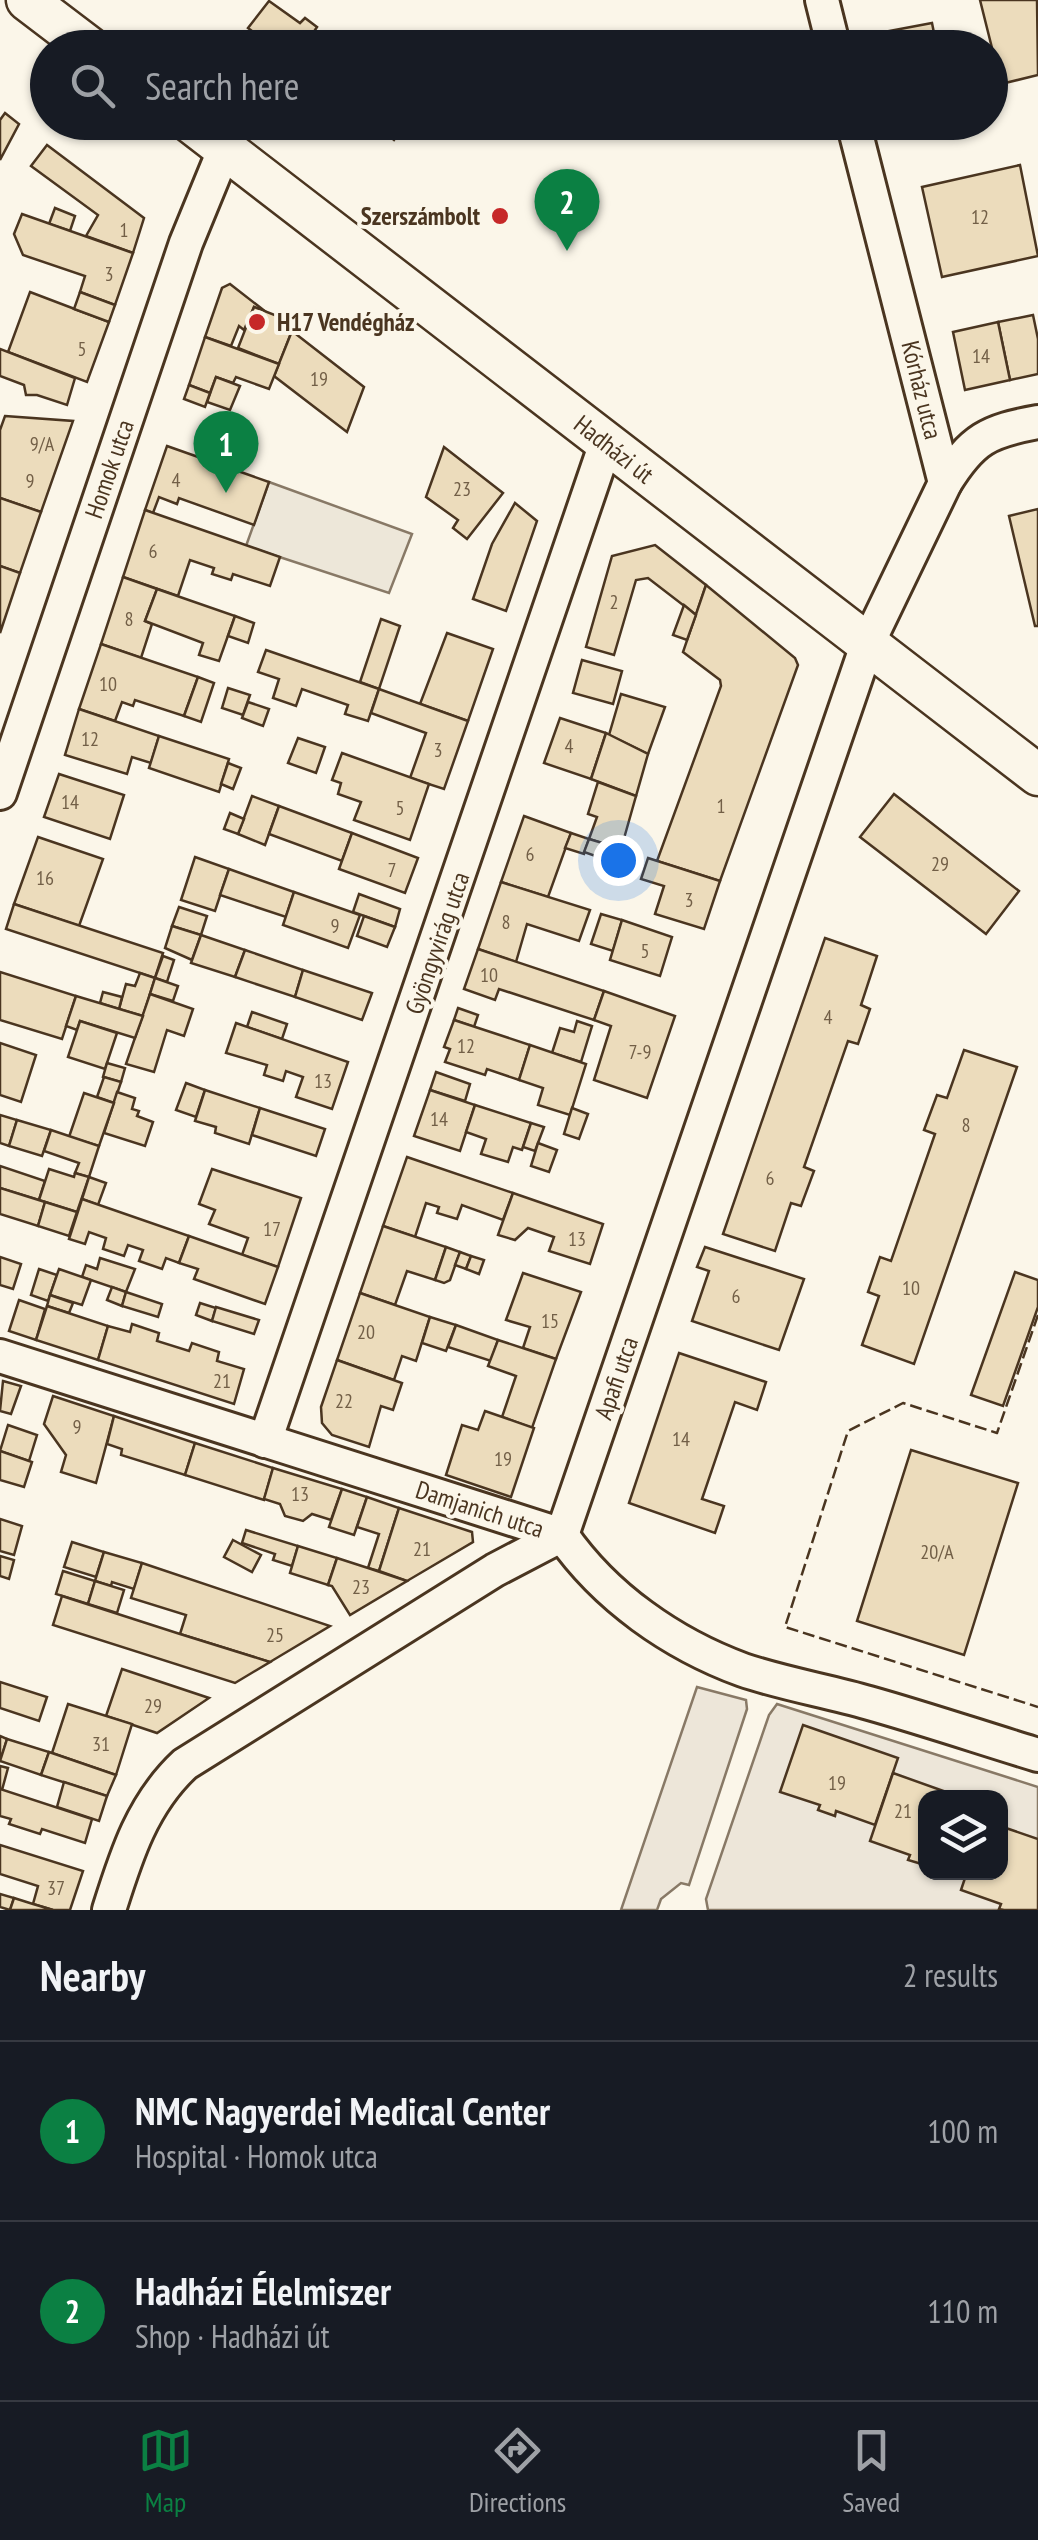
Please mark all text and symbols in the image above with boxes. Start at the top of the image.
search box [30,30,1008,140]
icon: search [65,58,120,113]
text: Search here [145,61,299,110]
pin: 2 [534,168,600,251]
place label: Szerszámbolt [361,200,481,232]
house number: 12 [971,204,989,230]
marker: Szerszámbolt [489,205,511,227]
house number: 1 [120,217,129,243]
house number: 3 [105,261,114,287]
place label: H17 Vendégház [277,306,415,338]
marker: H17 Vendégház [246,311,268,333]
house number: 5 [78,336,87,362]
street label: Kórház utca [894,338,950,442]
house number: 14 [972,343,990,369]
house number: 19 [310,366,328,392]
street label: Hadházi út [568,408,660,490]
pin: 1 [194,410,258,493]
street label: Homok utca [77,416,141,522]
house number: 9/A [30,431,55,457]
house number: 4 [172,467,181,493]
house number: 9 [26,468,35,494]
house number: 23 [453,476,471,502]
house number: 6 [149,538,158,564]
house number: 2 [610,589,619,615]
house number: 8 [125,606,134,632]
house number: 10 [99,671,117,697]
house number: 12 [81,726,99,752]
house number: 4 [565,733,574,759]
house number: 3 [434,737,443,763]
house number: 14 [61,789,79,815]
house number: 1 [717,793,726,819]
house number: 5 [396,795,405,821]
your location [593,835,644,886]
house number: 6 [526,841,535,867]
house number: 29 [931,851,949,877]
house number: 7 [388,857,397,883]
house number: 16 [36,865,54,891]
street label: Gyöngyvirág utca [398,868,476,1018]
house number: 3 [685,887,694,913]
house number: 8 [502,909,511,935]
house number: 9 [331,913,340,939]
house number: 5 [641,938,650,964]
house number: 10 [480,962,498,988]
house number: 4 [824,1004,833,1030]
house number: 12 [457,1033,475,1059]
house number: 7-9 [629,1039,651,1065]
house number: 13 [314,1068,332,1094]
house number: 14 [430,1106,448,1132]
house number: 8 [962,1112,971,1138]
house number: 6 [766,1165,775,1191]
house number: 17 [263,1216,281,1242]
house number: 13 [568,1226,586,1252]
house number: 10 [902,1275,920,1301]
house number: 6 [732,1283,741,1309]
house number: 15 [541,1308,559,1334]
house number: 20 [357,1319,375,1345]
street label: Apafi utca [587,1332,645,1424]
house number: 21 [213,1368,231,1394]
house number: 22 [335,1388,353,1414]
house number: 9 [73,1414,82,1440]
house number: 14 [672,1426,690,1452]
house number: 19 [494,1446,512,1472]
street label: Damjanich utca [412,1473,548,1545]
house number: 13 [291,1481,309,1507]
house number: 21 [413,1536,431,1562]
house number: 20/A [920,1539,954,1565]
house number: 23 [352,1574,370,1600]
house number: 25 [266,1622,284,1648]
house number: 29 [144,1693,162,1719]
house number: 31 [92,1731,110,1757]
house number: 19 [828,1770,846,1796]
map controls [918,1790,1008,1880]
button: layers [918,1790,1008,1880]
house number: 21 [894,1798,912,1824]
house number: 37 [47,1875,65,1901]
text: Nearby [40,1948,145,2003]
text: 2 results [903,1954,998,1996]
text: NMC Nagyerdei Medical Center [135,2086,550,2135]
text: 1 [65,2110,80,2152]
text: 100 m [927,2110,998,2152]
text: Hospital · Homok utca [135,2135,378,2177]
text: Hadházi Élelmiszer [135,2266,391,2315]
text: 2 [65,2290,80,2332]
text: 110 m [927,2290,998,2332]
text: Shop · Hadházi út [135,2315,330,2357]
tab: Map [138,2423,193,2520]
tab: Directions [469,2423,566,2520]
tab: Saved [842,2423,900,2520]

